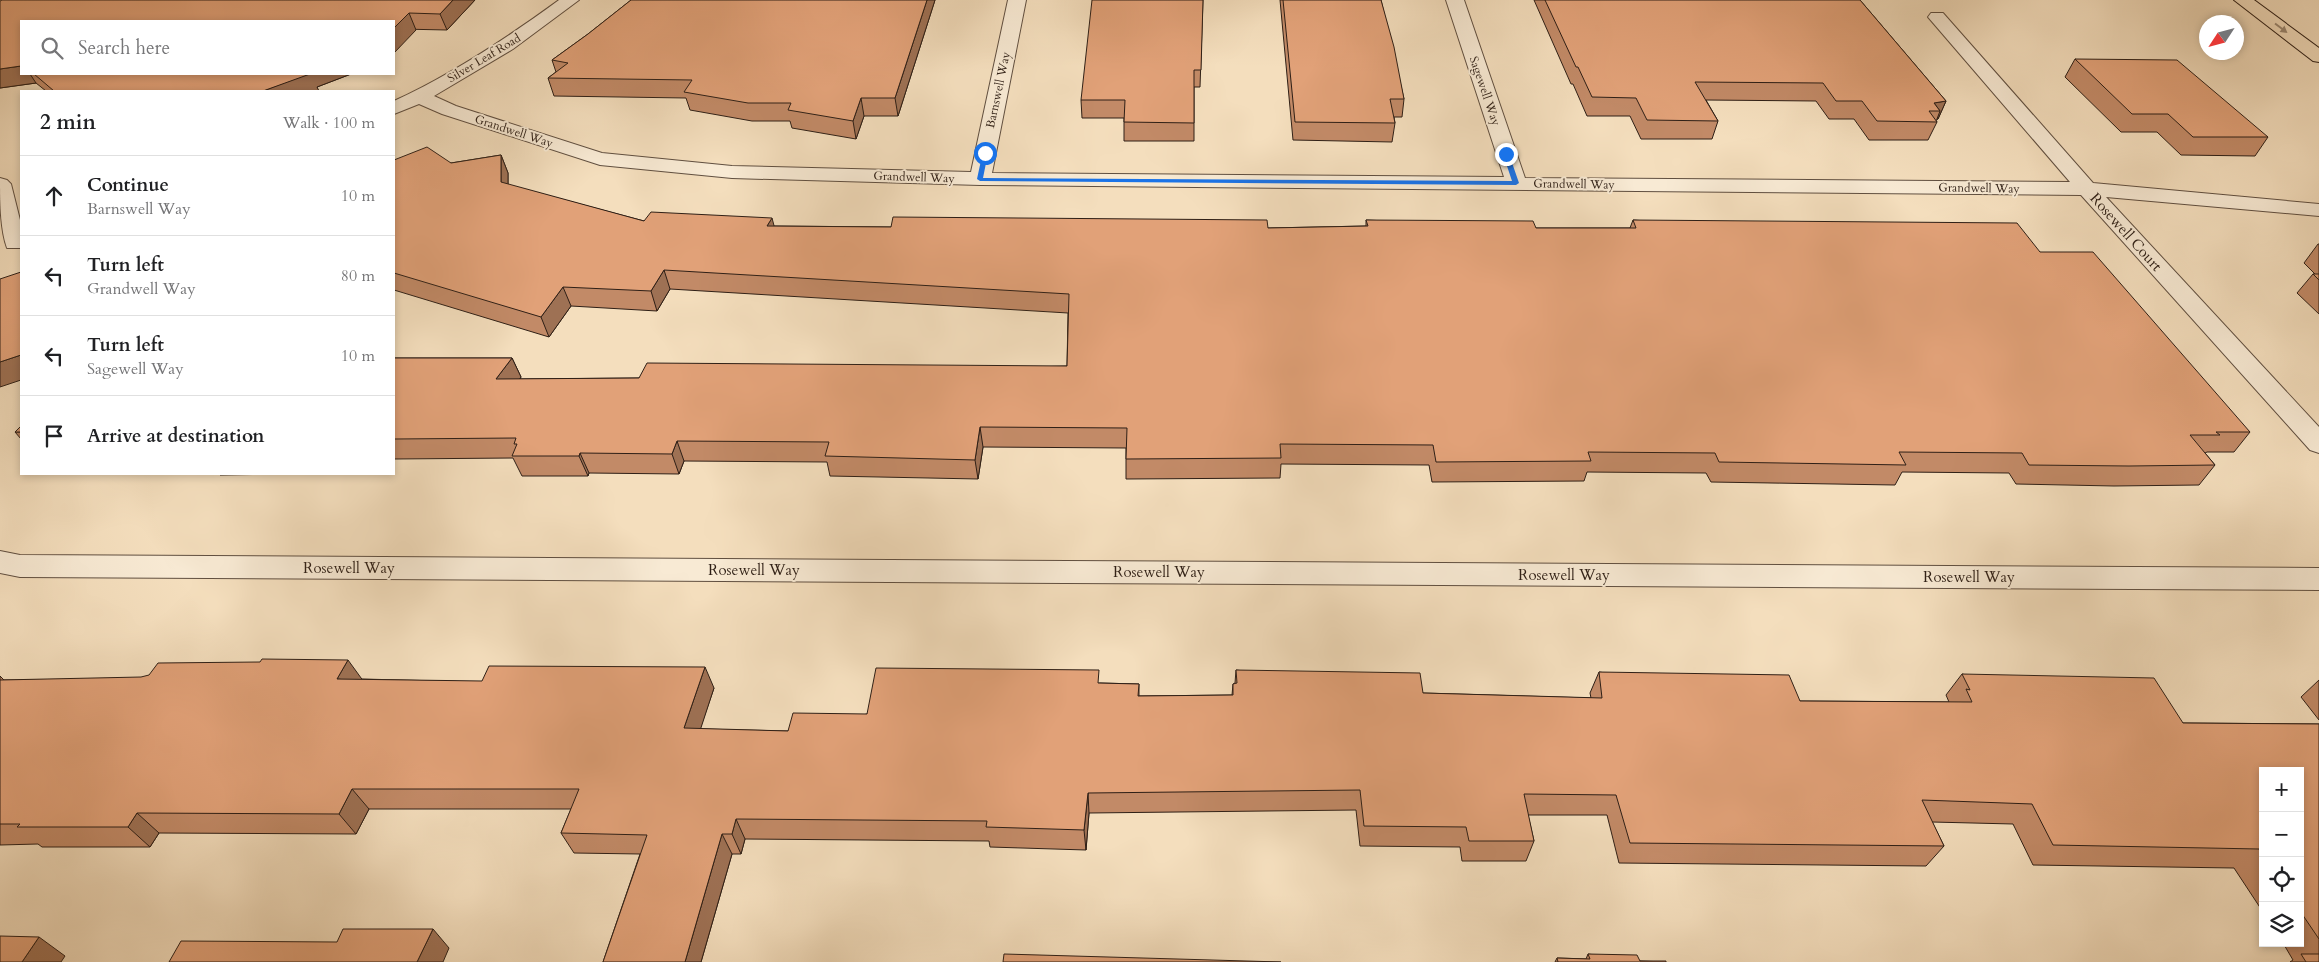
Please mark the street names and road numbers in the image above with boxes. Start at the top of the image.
street label: Silver Leaf Road [444,30,524,86]
street label: Barnswell Way [982,50,1014,130]
street label: Sagewell Way [1466,54,1505,129]
street label: Grandwell Way [473,111,556,151]
street label: Grandwell Way [873,168,956,186]
street label: Grandwell Way [1533,175,1616,193]
street label: Grandwell Way [1938,179,2021,197]
street label: Rosewell Court [2085,189,2167,276]
street label: Rosewell Way [303,558,395,578]
street label: Rosewell Way [708,560,800,580]
street label: Rosewell Way [1113,562,1205,582]
street label: Rosewell Way [1518,565,1610,585]
street label: Rosewell Way [1923,567,2015,587]

